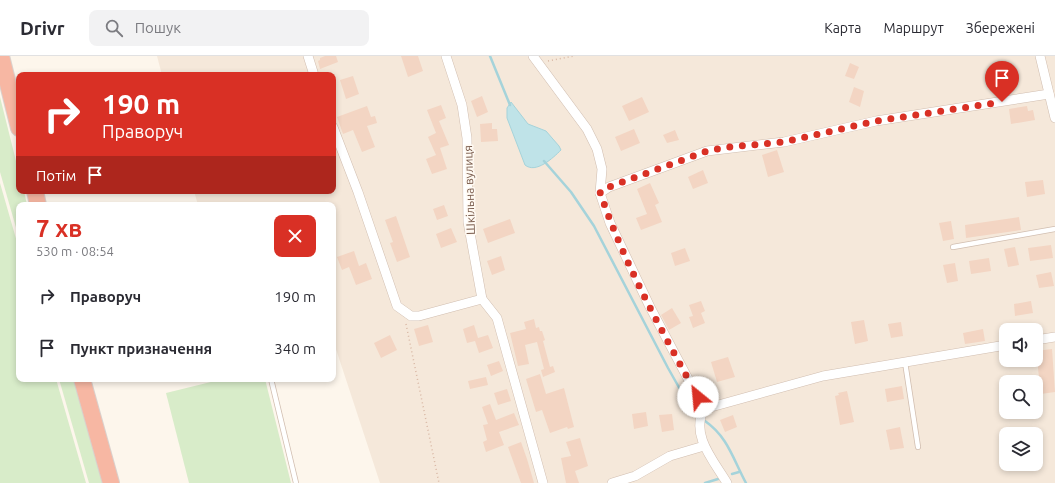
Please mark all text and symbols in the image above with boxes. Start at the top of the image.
search box [89,10,369,46]
text: Drivr [20,17,65,39]
icon: search [103,17,125,39]
text: Пошук [135,19,181,36]
text: Карта [824,20,861,36]
text: Маршрут [883,20,944,36]
text: Збережені [966,20,1035,36]
pin [985,61,1019,102]
icon: arrive [991,67,1013,89]
icon: right [36,88,88,140]
text: 190 m [102,88,180,119]
text: Праворуч [102,121,183,141]
street label: Шкільна вулиця [461,145,477,235]
icon: arrive [84,164,106,186]
text: Потім [36,167,76,184]
text: 7 хв [36,215,82,242]
button: close [274,215,316,257]
text: 530 m · 08:54 [36,244,114,258]
icon: right [36,285,58,307]
text: Праворуч [70,288,141,305]
text: 190 m [274,288,316,305]
map controls [999,323,1043,471]
button: sound [999,323,1043,367]
icon: arrive [36,337,58,359]
text: Пункт призначення [70,340,212,357]
text: 340 m [274,340,316,357]
button: search [999,375,1043,419]
position arrow [677,376,719,418]
button: layers [999,427,1043,471]

